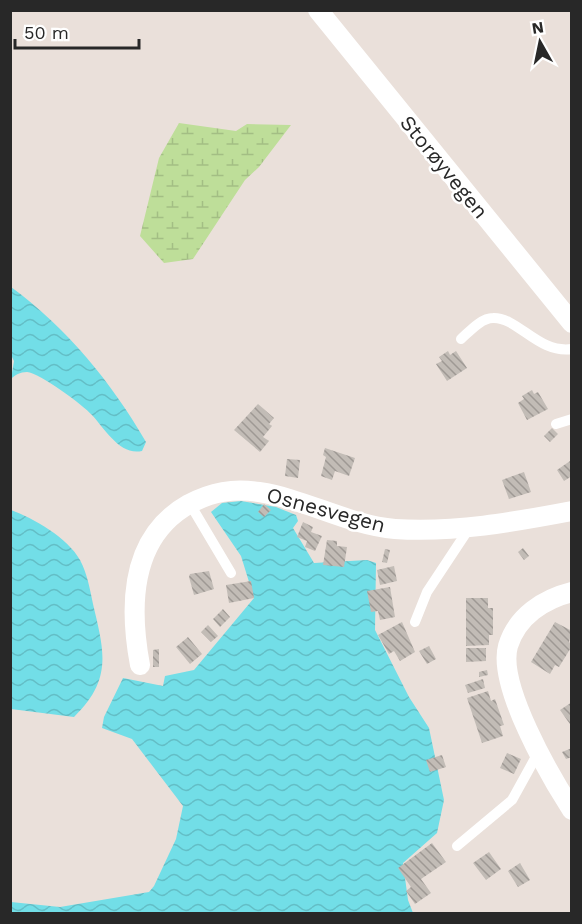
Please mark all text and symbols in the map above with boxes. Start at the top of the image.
scale bar [15,12,140,50]
north arrow [510,12,570,72]
text: N [530,17,545,38]
text: 50 m [24,22,69,43]
street label: Storøyvegen [395,110,494,223]
street label: Osnesvegen [264,482,388,537]

